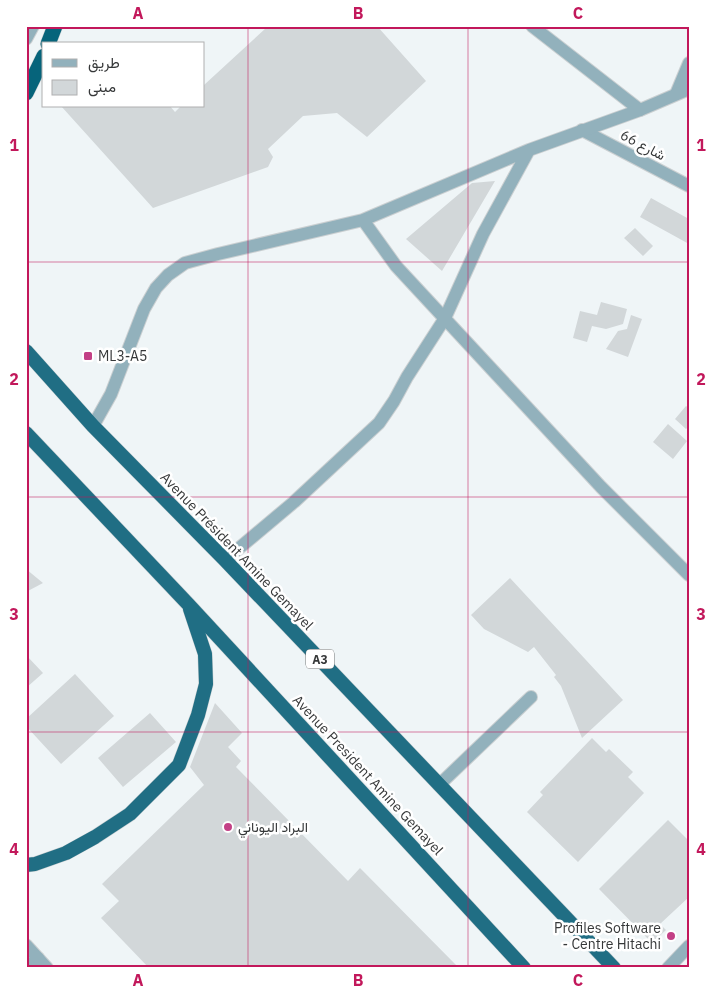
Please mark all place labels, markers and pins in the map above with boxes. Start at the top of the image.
place label: ML3-A5 [98,347,147,365]
marker: ML3-A5 [82,350,94,362]
place label: البراد اليوناني [238,818,308,839]
marker: البراد اليوناني [222,821,234,833]
place label: Profiles Software - Centre Hitachi [554,919,661,953]
marker: Profiles Software - Centre Hitachi [665,930,677,942]

